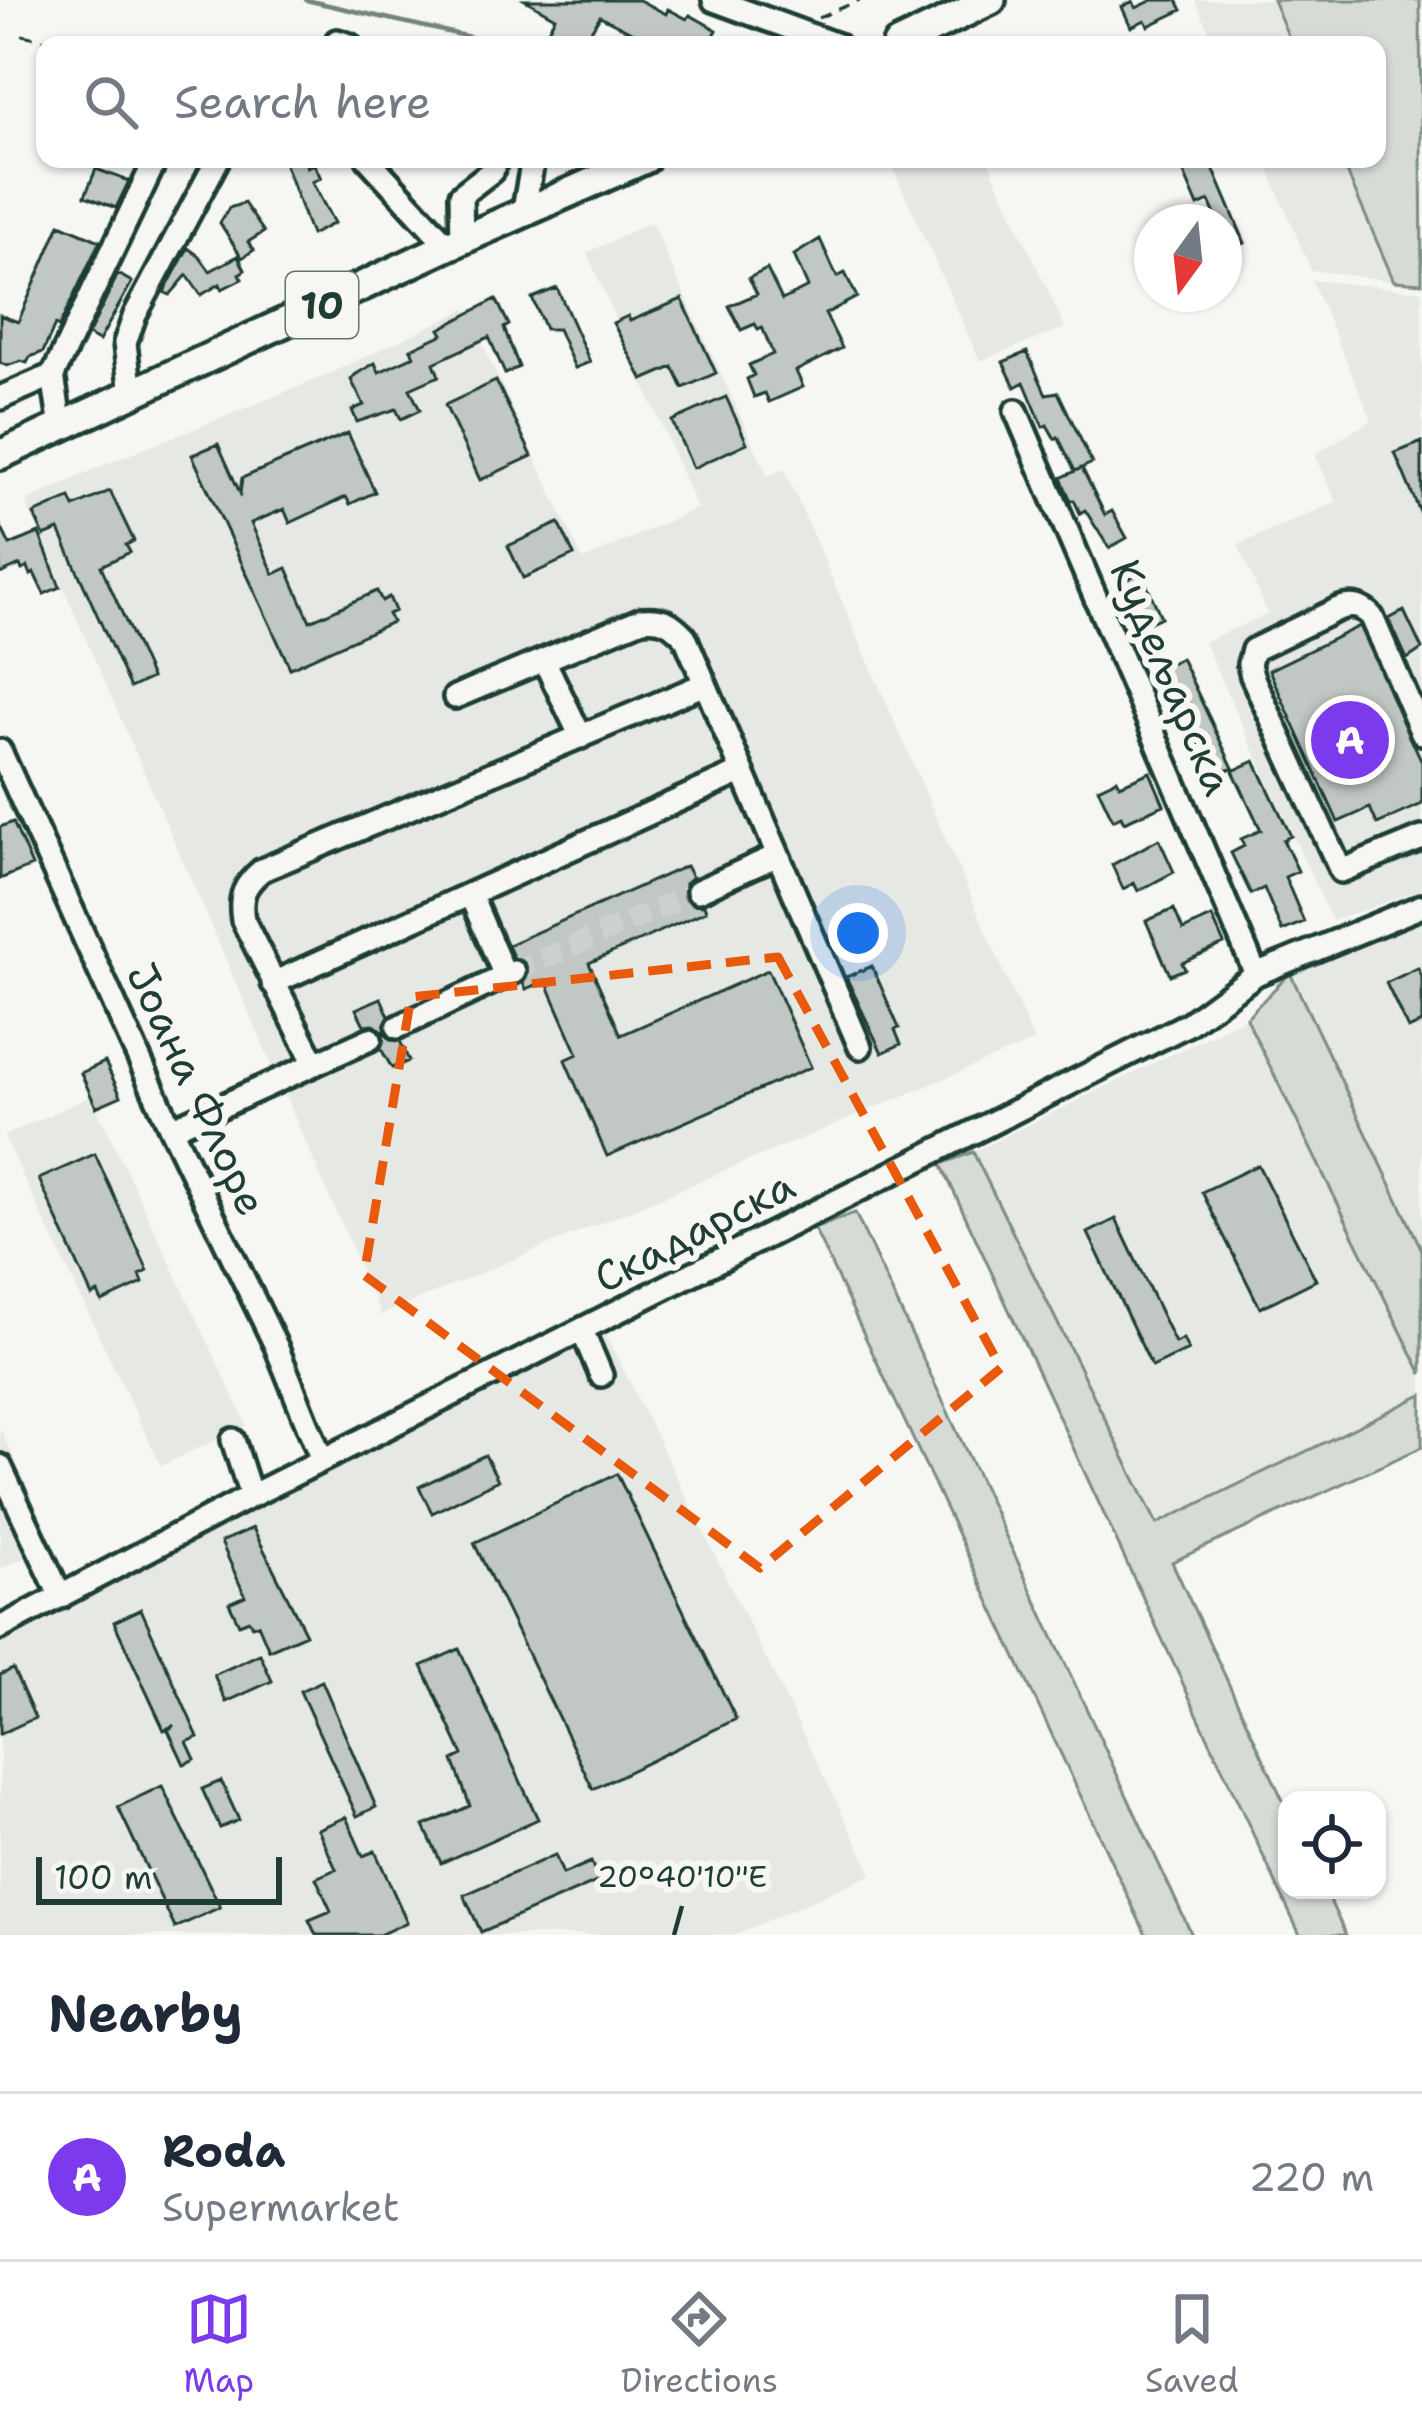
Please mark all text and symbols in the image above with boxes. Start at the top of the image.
search box [36,36,1386,168]
icon: search [78,69,144,135]
text: Search here [174,72,431,132]
north arrow [1134,204,1242,312]
road number: 10 [286,272,358,338]
street label: Кудељарска [1097,551,1247,803]
pin: A [1311,695,1389,785]
your location [828,903,888,963]
street label: Јоана Флоре [114,954,280,1224]
street label: Скадарска [584,1157,804,1305]
map controls [1278,1791,1386,1899]
button: locate [1278,1791,1386,1899]
scale bar [36,1851,282,1904]
text: 100 m [54,1855,153,1900]
text: 20°40'10"E [597,1856,767,1897]
text: Nearby [48,1979,243,2047]
text: Roda [162,2121,285,2181]
text: A [72,2151,102,2203]
text: 220 m [1248,2151,1374,2203]
text: Supermarket [162,2181,400,2233]
tab: Map [183,2286,254,2403]
tab: Directions [621,2286,778,2403]
tab: Saved [1145,2286,1239,2403]

